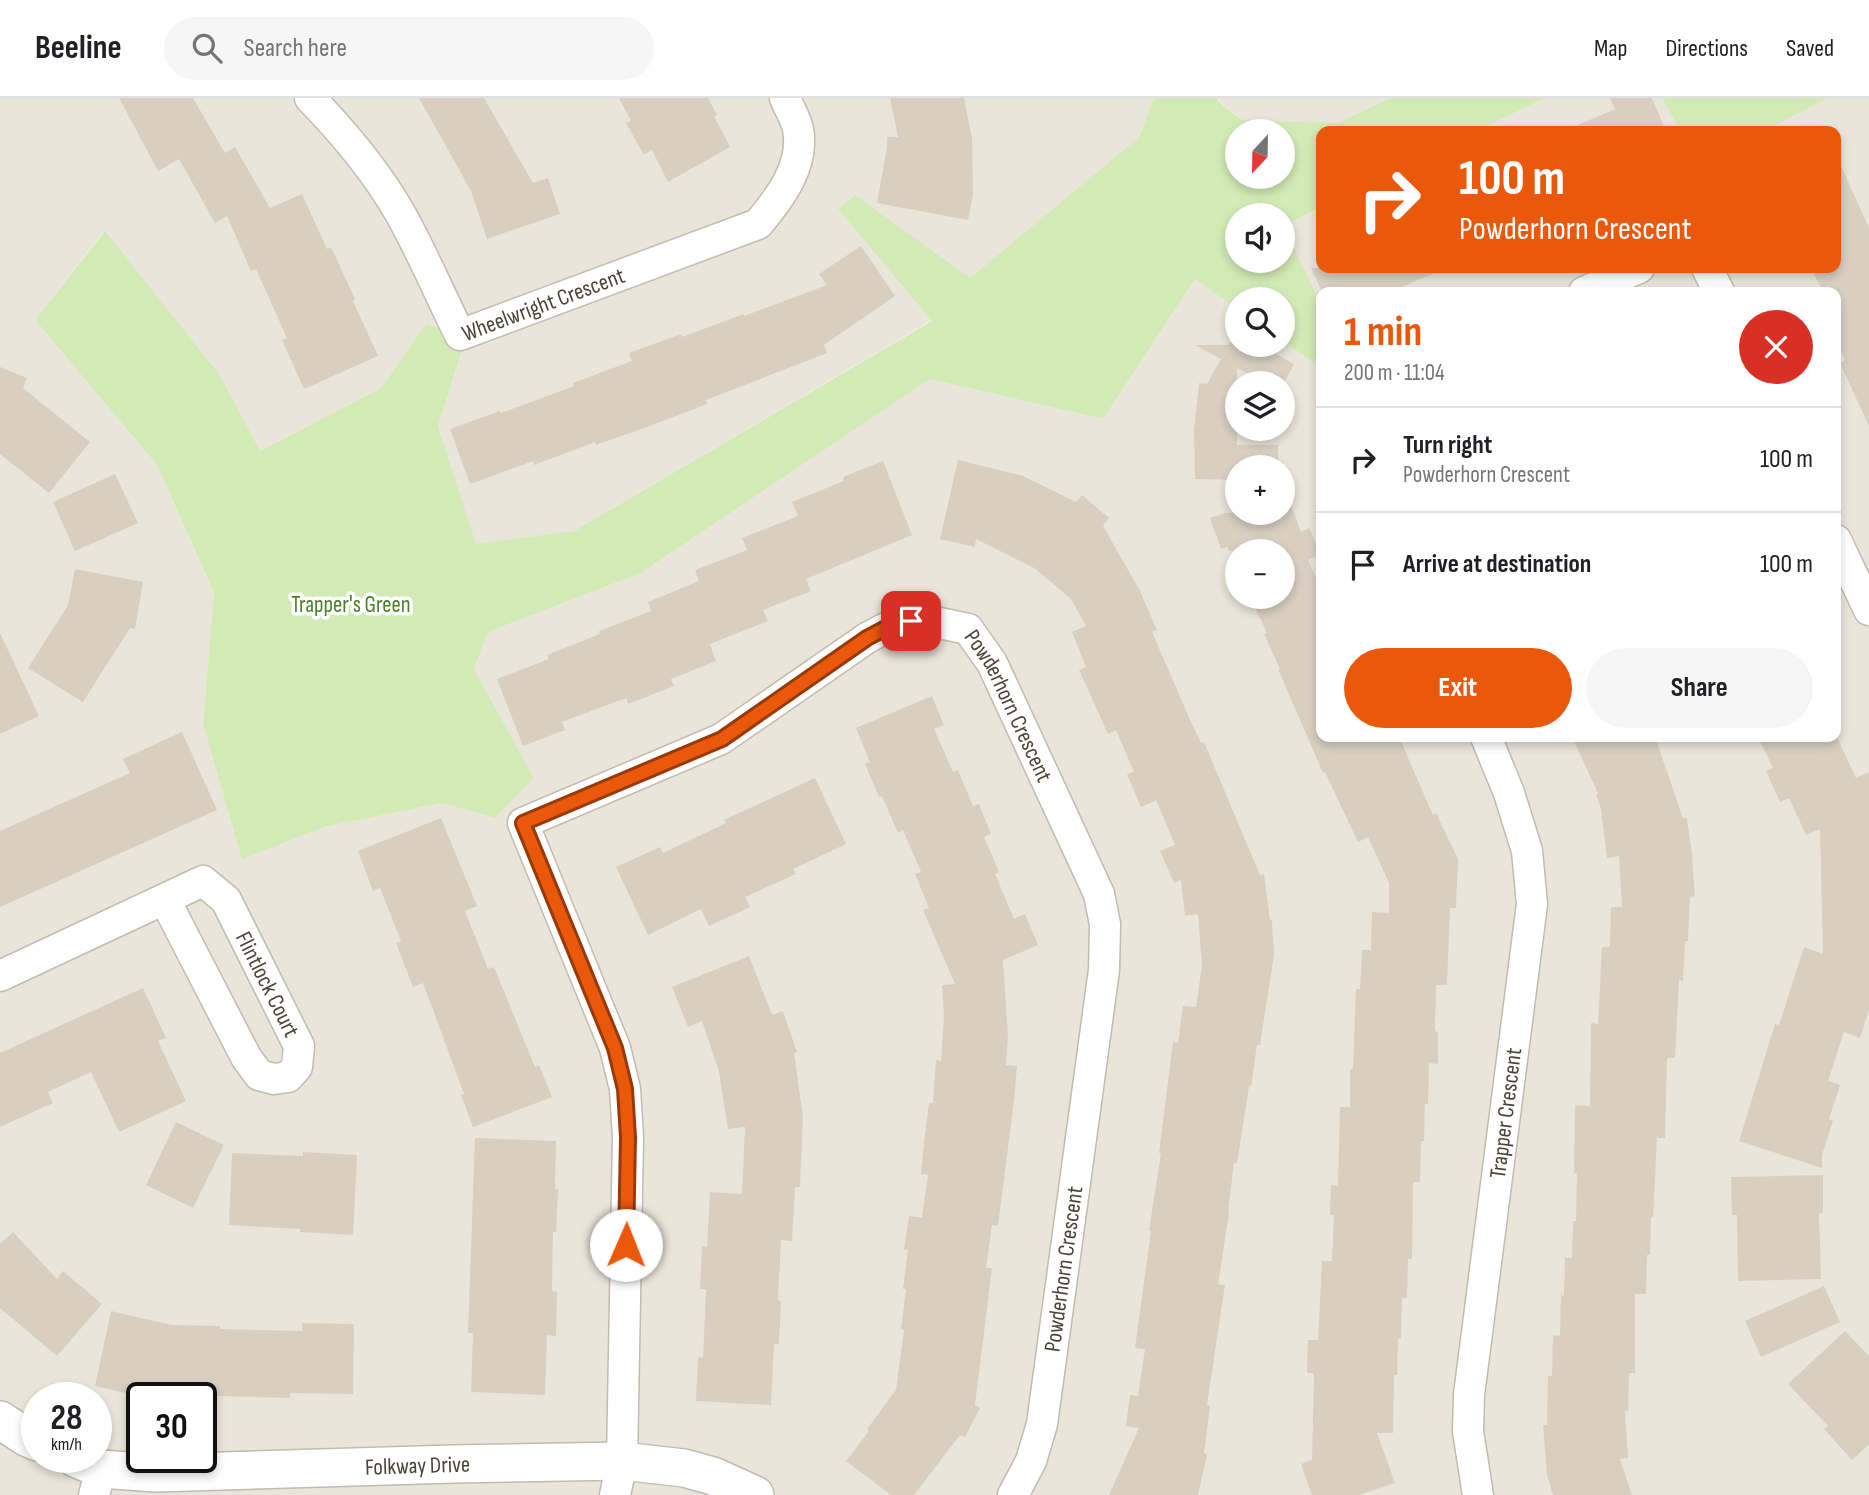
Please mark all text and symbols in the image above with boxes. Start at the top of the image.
search box [164,17,654,80]
text: Beeline [35,28,122,68]
icon: search [188,29,226,67]
text: Search here [244,33,347,64]
text: Map [1594,34,1627,63]
text: Directions [1665,34,1748,63]
text: Saved [1786,34,1834,63]
north arrow [1225,119,1295,189]
map controls [1225,119,1295,609]
text: 100 m [1459,150,1565,209]
icon: right [1344,154,1435,245]
button: sound [1225,203,1295,273]
text: Powderhorn Crescent [1459,210,1691,249]
street label: Wheelwright Crescent [458,262,629,348]
button: search [1225,287,1295,357]
text: 1 min [1344,307,1422,358]
button: close [1739,310,1813,384]
text: 200 m · 11:04 [1344,359,1445,387]
button: layers [1225,371,1295,441]
text: Turn right [1403,430,1492,461]
icon: right [1344,441,1382,479]
text: 100 m [1760,444,1813,475]
button: + [1225,455,1295,525]
text: Powderhorn Crescent [1403,461,1570,489]
button: − [1225,539,1295,609]
icon: arrive [1344,546,1382,584]
text: Arrive at destination [1403,549,1591,580]
text: 100 m [1760,549,1813,580]
park label: Trapper's Green [291,591,411,619]
pin [881,591,941,651]
icon: arrive [892,602,930,640]
street label: Powderhorn Crescent [958,624,1058,787]
button: Exit [1344,648,1572,728]
button: Share [1586,648,1813,728]
street label: Flintlock Court [229,927,305,1042]
street label: Trapper Crescent [1484,1046,1528,1180]
street label: Powderhorn Crescent [1039,1184,1089,1354]
position arrow [589,1208,663,1282]
speed limit sign: 30 [126,1382,217,1473]
text: 28 [51,1397,82,1440]
text: km/h [51,1434,82,1455]
street label: Folkway Drive [365,1451,470,1482]

